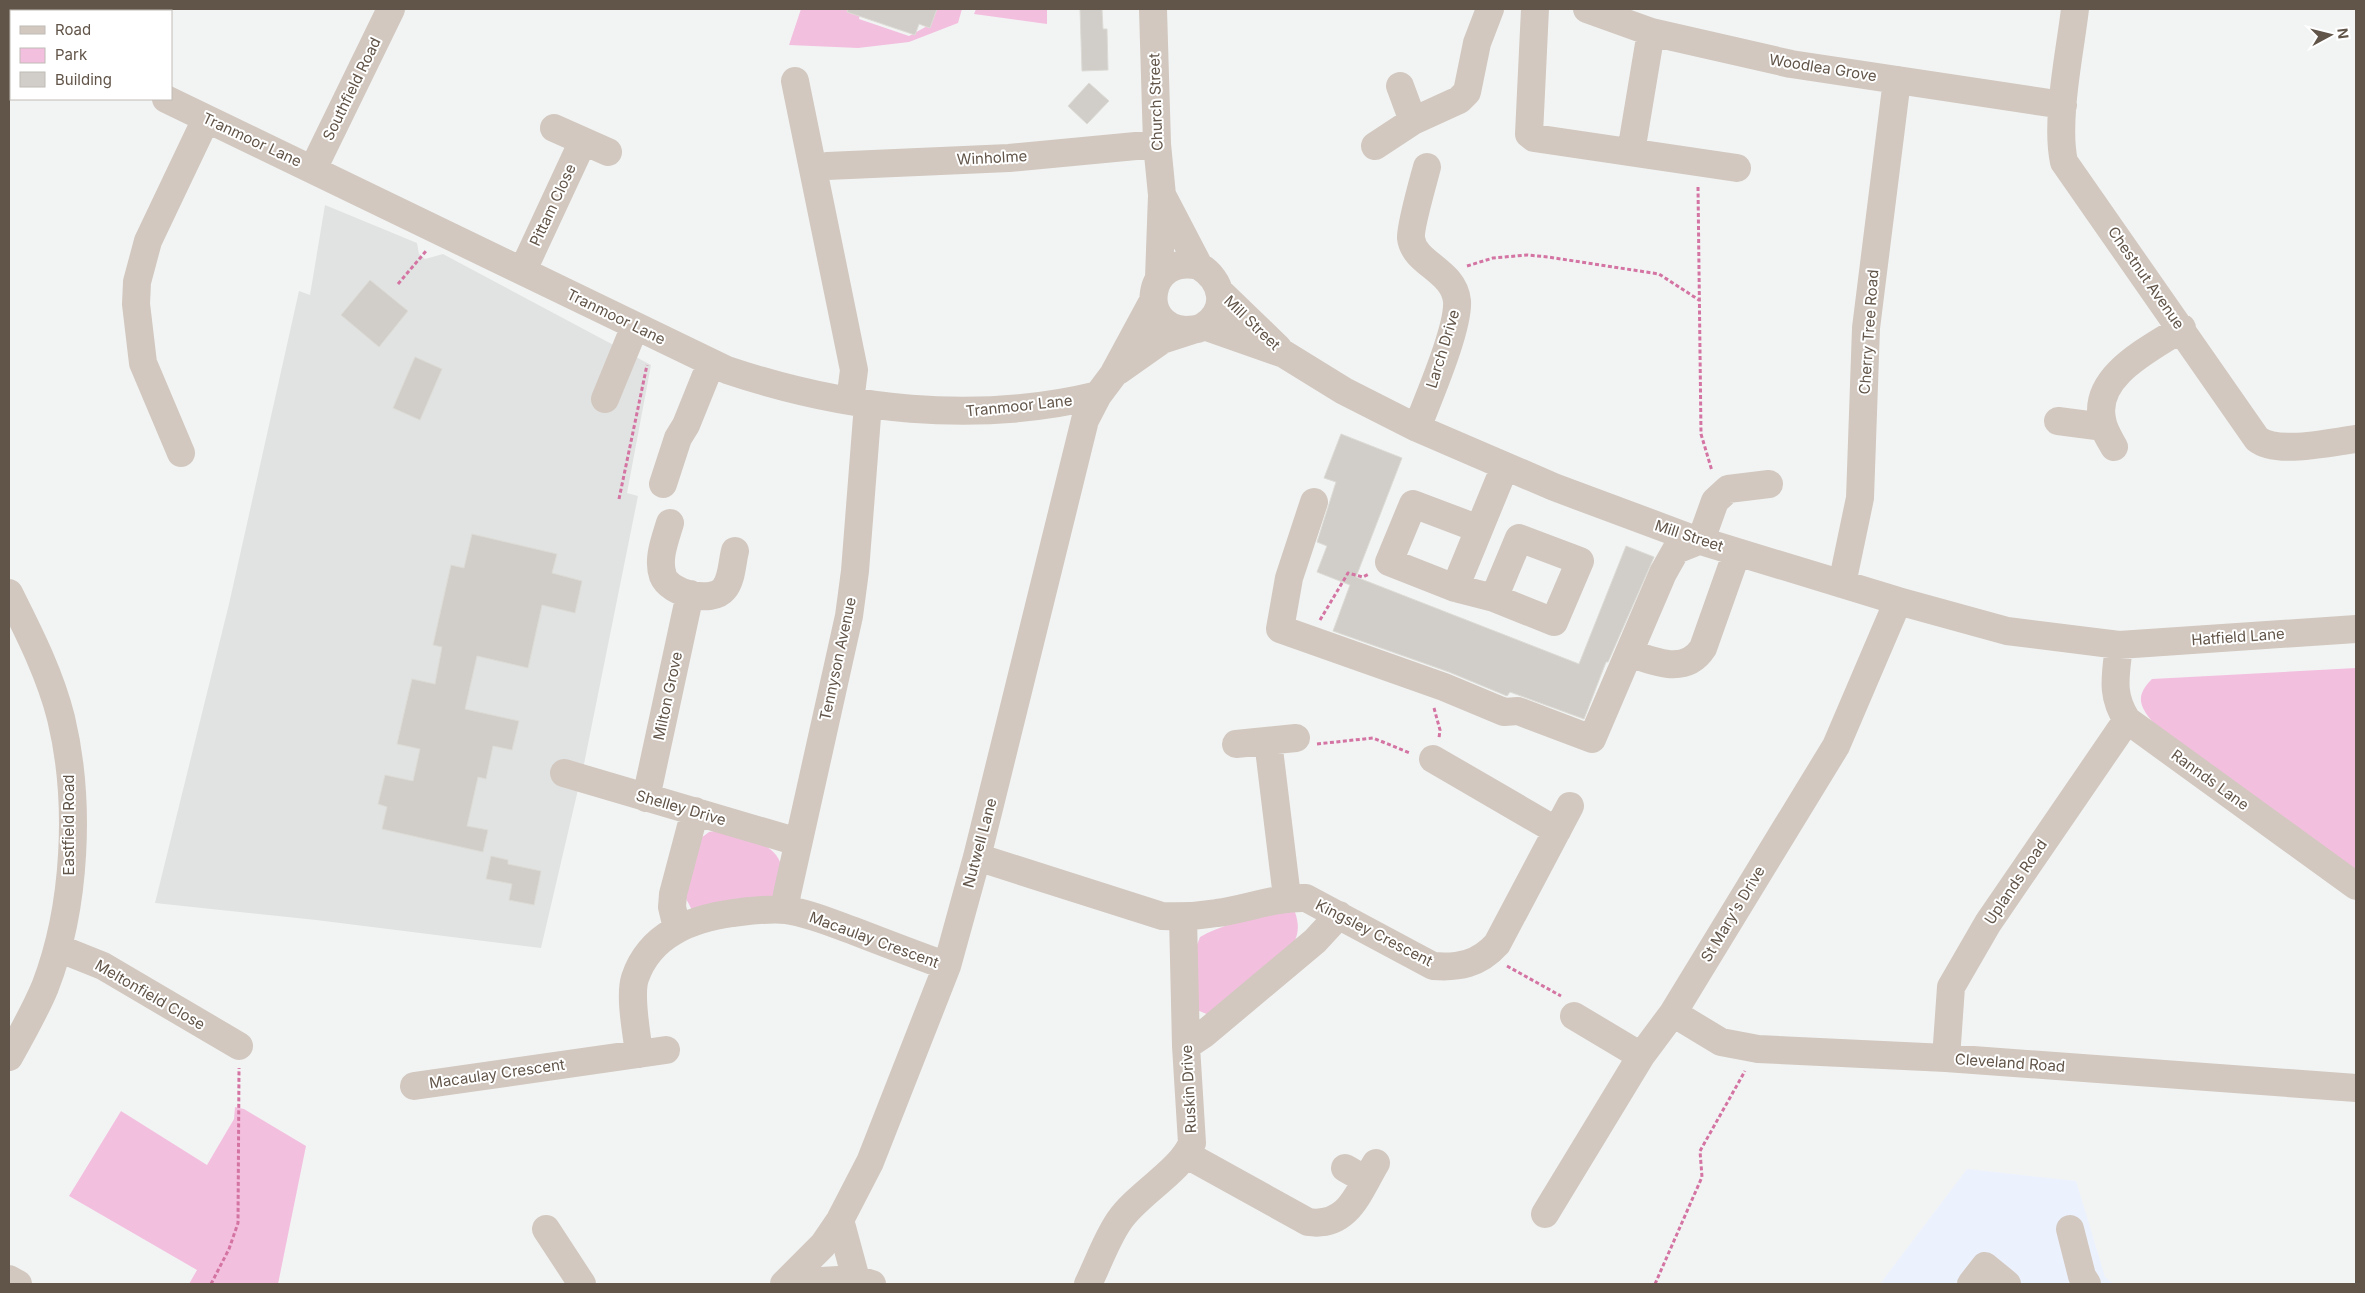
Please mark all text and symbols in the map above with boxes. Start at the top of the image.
legend [10,10,172,100]
north arrow [2305,10,2355,60]
text: Road [55,20,91,39]
text: N [2334,27,2352,40]
street label: Southfield Road [318,34,385,143]
text: Park [55,45,88,64]
street label: Woodlea Grove [1768,50,1878,85]
street label: Church Street [1144,53,1167,151]
text: Building [55,70,112,89]
street label: Tranmoor Lane [200,108,305,171]
street label: Winholme [956,146,1028,169]
street label: Pittam Close [525,161,580,249]
street label: Chestnut Avenue [2104,223,2189,333]
street label: Cherry Tree Road [1855,269,1882,395]
street label: Tranmoor Lane [564,284,669,349]
street label: Mill Street [1220,291,1285,354]
street label: Larch Drive [1422,307,1463,390]
street label: Tranmoor Lane [965,390,1073,421]
street label: Mill Street [1652,516,1726,556]
street label: Tennyson Avenue [815,595,860,722]
street label: Hatfield Lane [2191,624,2285,649]
street label: Milton Grove [649,650,686,742]
street label: Rannds Lane [2168,745,2253,814]
street label: Eastfield Road [59,774,78,876]
street label: Shelley Drive [634,786,728,829]
street label: Nutwell Lane [958,796,1001,890]
street label: Uplands Road [1980,835,2051,928]
street label: St Mary's Drive [1696,862,1769,965]
street label: Kingsley Crescent [1313,895,1436,970]
street label: Macaulay Crescent [807,907,942,972]
street label: Meltonfield Close [92,955,209,1034]
street label: Ruskin Drive [1177,1044,1200,1134]
street label: Cleveland Road [1954,1049,2066,1076]
street label: Macaulay Crescent [428,1055,566,1092]

